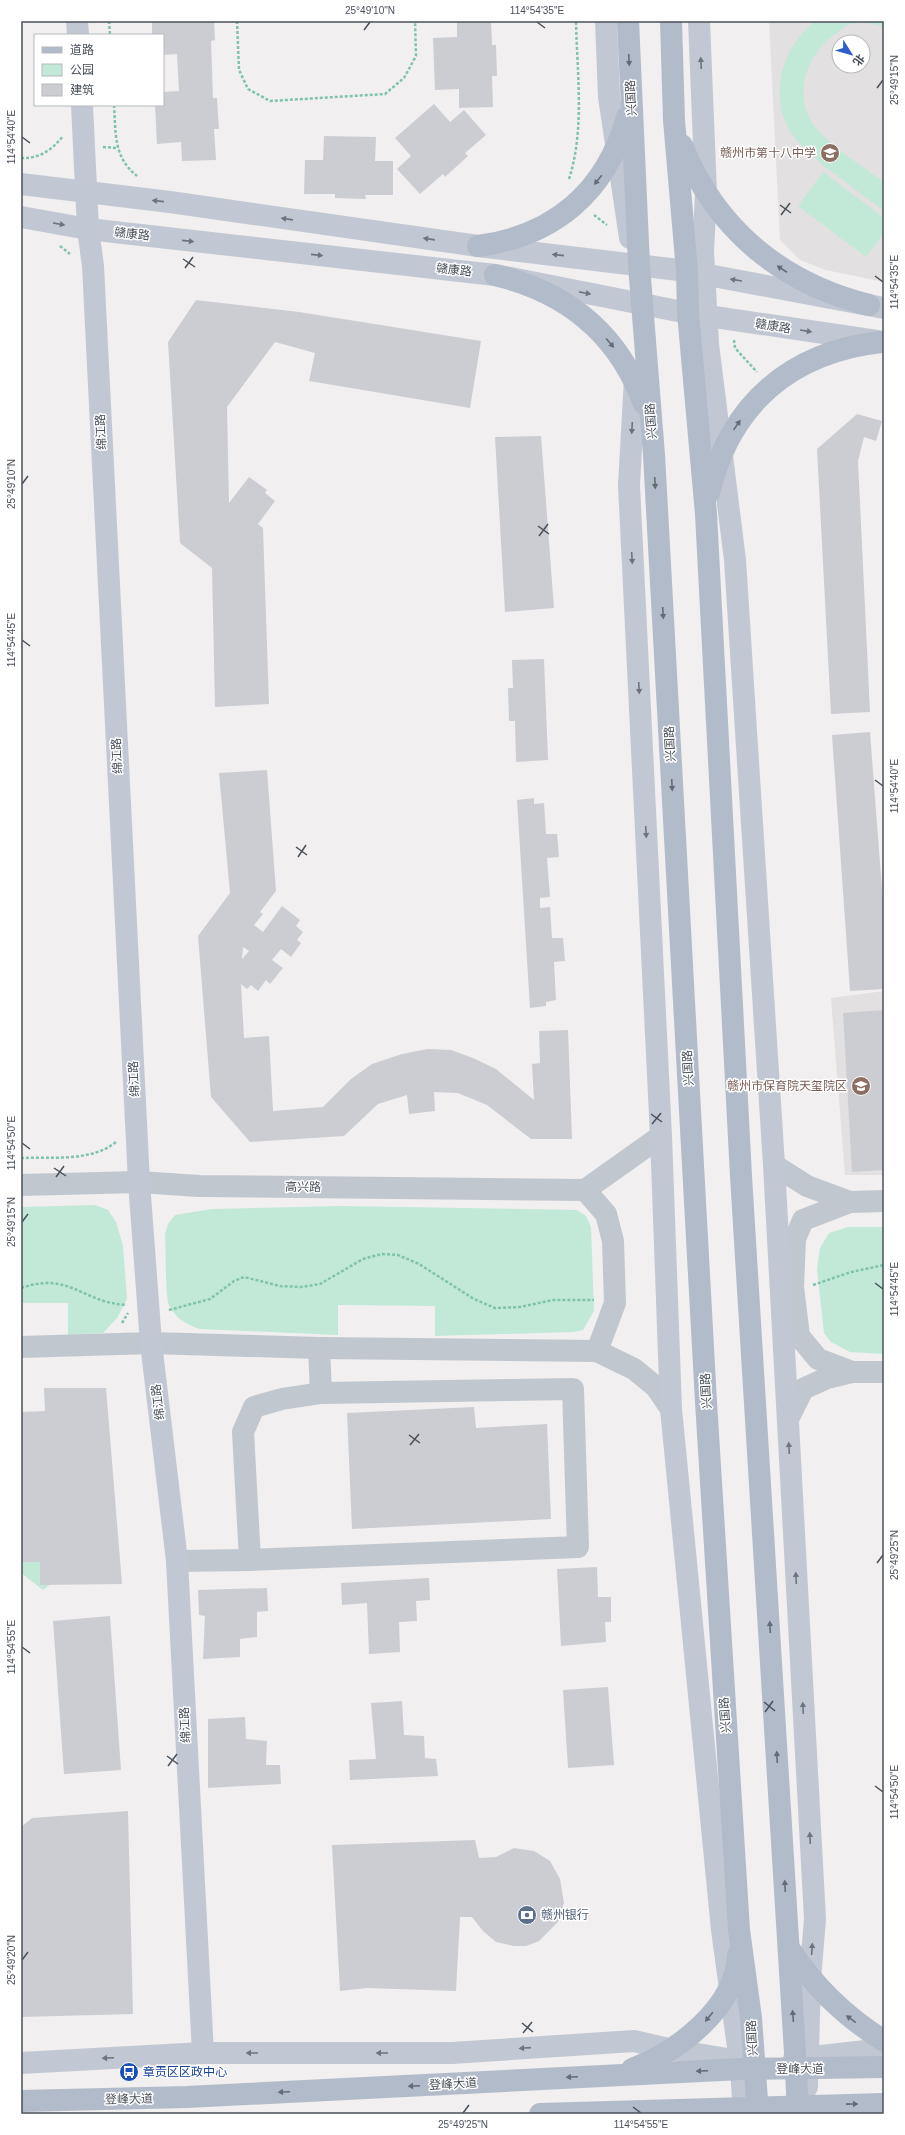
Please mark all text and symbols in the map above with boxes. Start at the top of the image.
text: 25°49'10"N [345,5,395,16]
text: 114°54'35"E [510,5,564,16]
legend [34,34,164,106]
north arrow [831,34,871,74]
text: 道路 [70,43,94,57]
text: 北 [851,52,867,68]
one-way arrow [626,54,633,66]
text: 25°49'15"N [889,55,900,105]
one-way arrow [698,56,704,69]
text: 公园 [70,63,94,77]
street label: 兴国路 [623,80,639,116]
text: 建筑 [70,83,94,97]
text: 114°54'40"E [6,110,17,164]
school or university icon: 赣州市第十八中学 [819,142,841,164]
place label: 赣州市第十八中学 [720,146,816,160]
one-way arrow [594,175,602,186]
one-way arrow [152,197,164,204]
one-way arrow [281,216,293,222]
one-way arrow [53,221,66,227]
street label: 赣康路 [113,225,151,243]
one-way arrow [423,236,435,242]
one-way arrow [182,237,194,244]
one-way arrow [311,252,324,258]
one-way arrow [552,252,564,259]
text: 114°54'35"E [889,255,900,309]
street label: 赣康路 [435,261,473,279]
one-way arrow [777,265,787,273]
one-way arrow [730,277,742,283]
one-way arrow [578,290,591,296]
street label: 赣康路 [754,316,792,336]
one-way arrow [800,328,812,334]
one-way arrow [606,337,615,348]
street label: 兴国路 [643,403,659,439]
street label: 绵江路 [93,414,109,450]
one-way arrow [733,420,741,430]
one-way arrow [629,422,636,434]
text: 25°49'10"N [6,459,17,509]
one-way arrow [652,477,659,489]
one-way arrow [629,552,636,564]
one-way arrow [659,607,666,619]
text: 114°54'45"E [6,613,17,667]
one-way arrow [635,682,642,694]
street label: 兴国路 [662,726,678,762]
street label: 绵江路 [109,738,125,774]
text: 114°54'40"E [889,759,900,813]
one-way arrow [669,779,675,792]
one-way arrow [642,826,649,838]
street label: 兴国路 [680,1050,696,1086]
street label: 绵江路 [126,1061,142,1097]
school or university icon: 赣州市保育院天玺院区 [850,1075,872,1097]
place label: 赣州市保育院天玺院区 [727,1079,847,1093]
text: 114°54'50"E [6,1116,17,1170]
street label: 高兴路 [285,1180,321,1194]
text: 25°49'15"N [6,1197,17,1247]
text: 114°54'45"E [889,1262,900,1316]
street label: 兴国路 [698,1373,714,1409]
street label: 绵江路 [149,1383,167,1421]
one-way arrow [786,1442,793,1454]
text: 25°49'25"N [889,1530,900,1580]
one-way arrow [793,1572,800,1584]
text: 114°54'55"E [6,1620,17,1674]
one-way arrow [766,1621,773,1633]
street label: 兴国路 [717,1697,733,1733]
one-way arrow [800,1702,807,1714]
street label: 绵江路 [177,1707,193,1743]
one-way arrow [774,1751,781,1763]
text: 114°54'50"E [889,1765,900,1819]
one-way arrow [807,1832,814,1844]
one-way arrow [782,1879,788,1892]
bank icon: 赣州银行 [516,1904,538,1926]
place label: 赣州银行 [541,1908,589,1922]
text: 25°49'20"N [6,1935,17,1985]
one-way arrow [809,1943,816,1955]
one-way arrow [790,2009,796,2022]
one-way arrow [704,2011,713,2022]
one-way arrow [846,2015,857,2023]
street label: 兴国路 [744,2020,760,2056]
one-way arrow [519,2044,531,2051]
one-way arrow [245,2050,258,2056]
one-way arrow [375,2050,388,2056]
one-way arrow [102,2055,114,2062]
bus stop icon: 章贡区区政中心 [118,2061,140,2083]
street label: 登峰大道 [776,2062,824,2076]
place label: 章贡区区政中心 [143,2065,227,2079]
one-way arrow [696,2067,708,2074]
one-way arrow [566,2074,578,2081]
street label: 登峰大道 [429,2076,477,2092]
one-way arrow [408,2082,420,2089]
one-way arrow [278,2089,290,2096]
street label: 登峰大道 [105,2092,153,2106]
one-way arrow [846,2101,859,2107]
text: 25°49'25"N [438,2119,488,2130]
text: 114°54'55"E [614,2119,668,2130]

